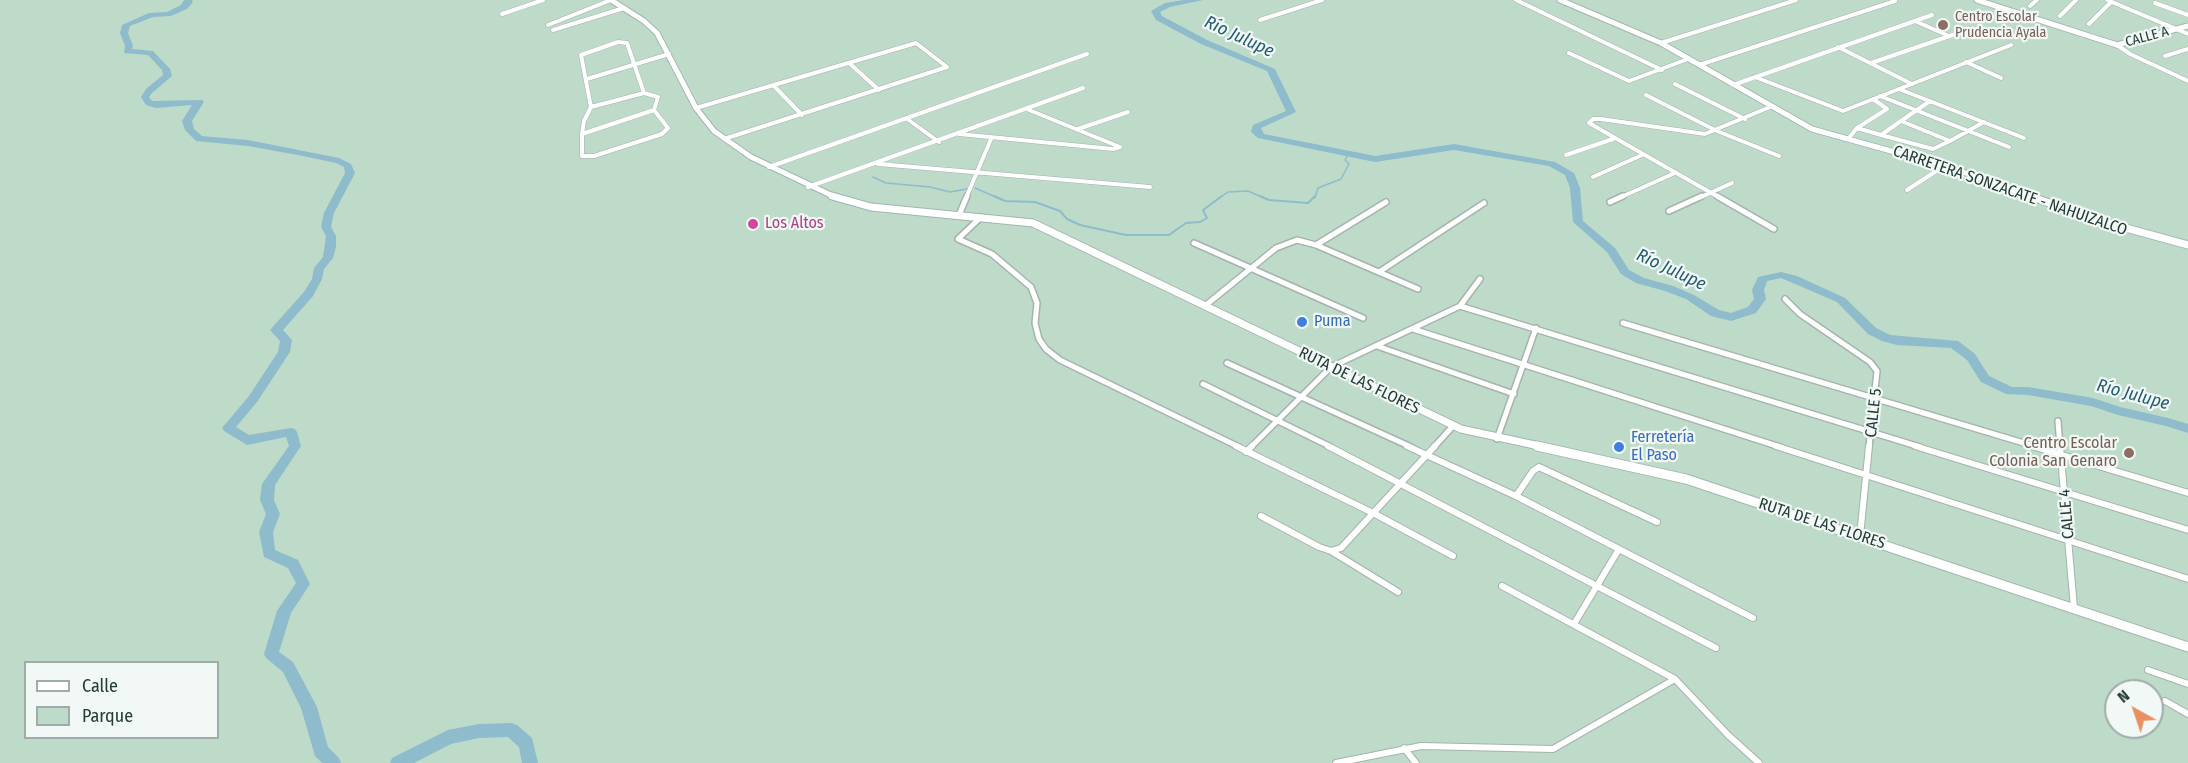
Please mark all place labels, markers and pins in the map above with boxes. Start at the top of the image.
place label: Centro Escolar Prudencia Ayala [1955,9,2046,42]
marker: Centro Escolar Prudencia Ayala [1936,18,1950,32]
place label: Los Altos [765,214,824,234]
marker: Los Altos [746,217,760,231]
place label: Puma [1314,312,1350,332]
marker: Puma [1295,315,1309,329]
place label: Ferretería El Paso [1631,428,1694,466]
place label: Centro Escolar Colonia San Genaro [1989,434,2117,472]
marker: Ferretería El Paso [1612,440,1626,454]
marker: Centro Escolar Colonia San Genaro [2122,446,2136,460]

